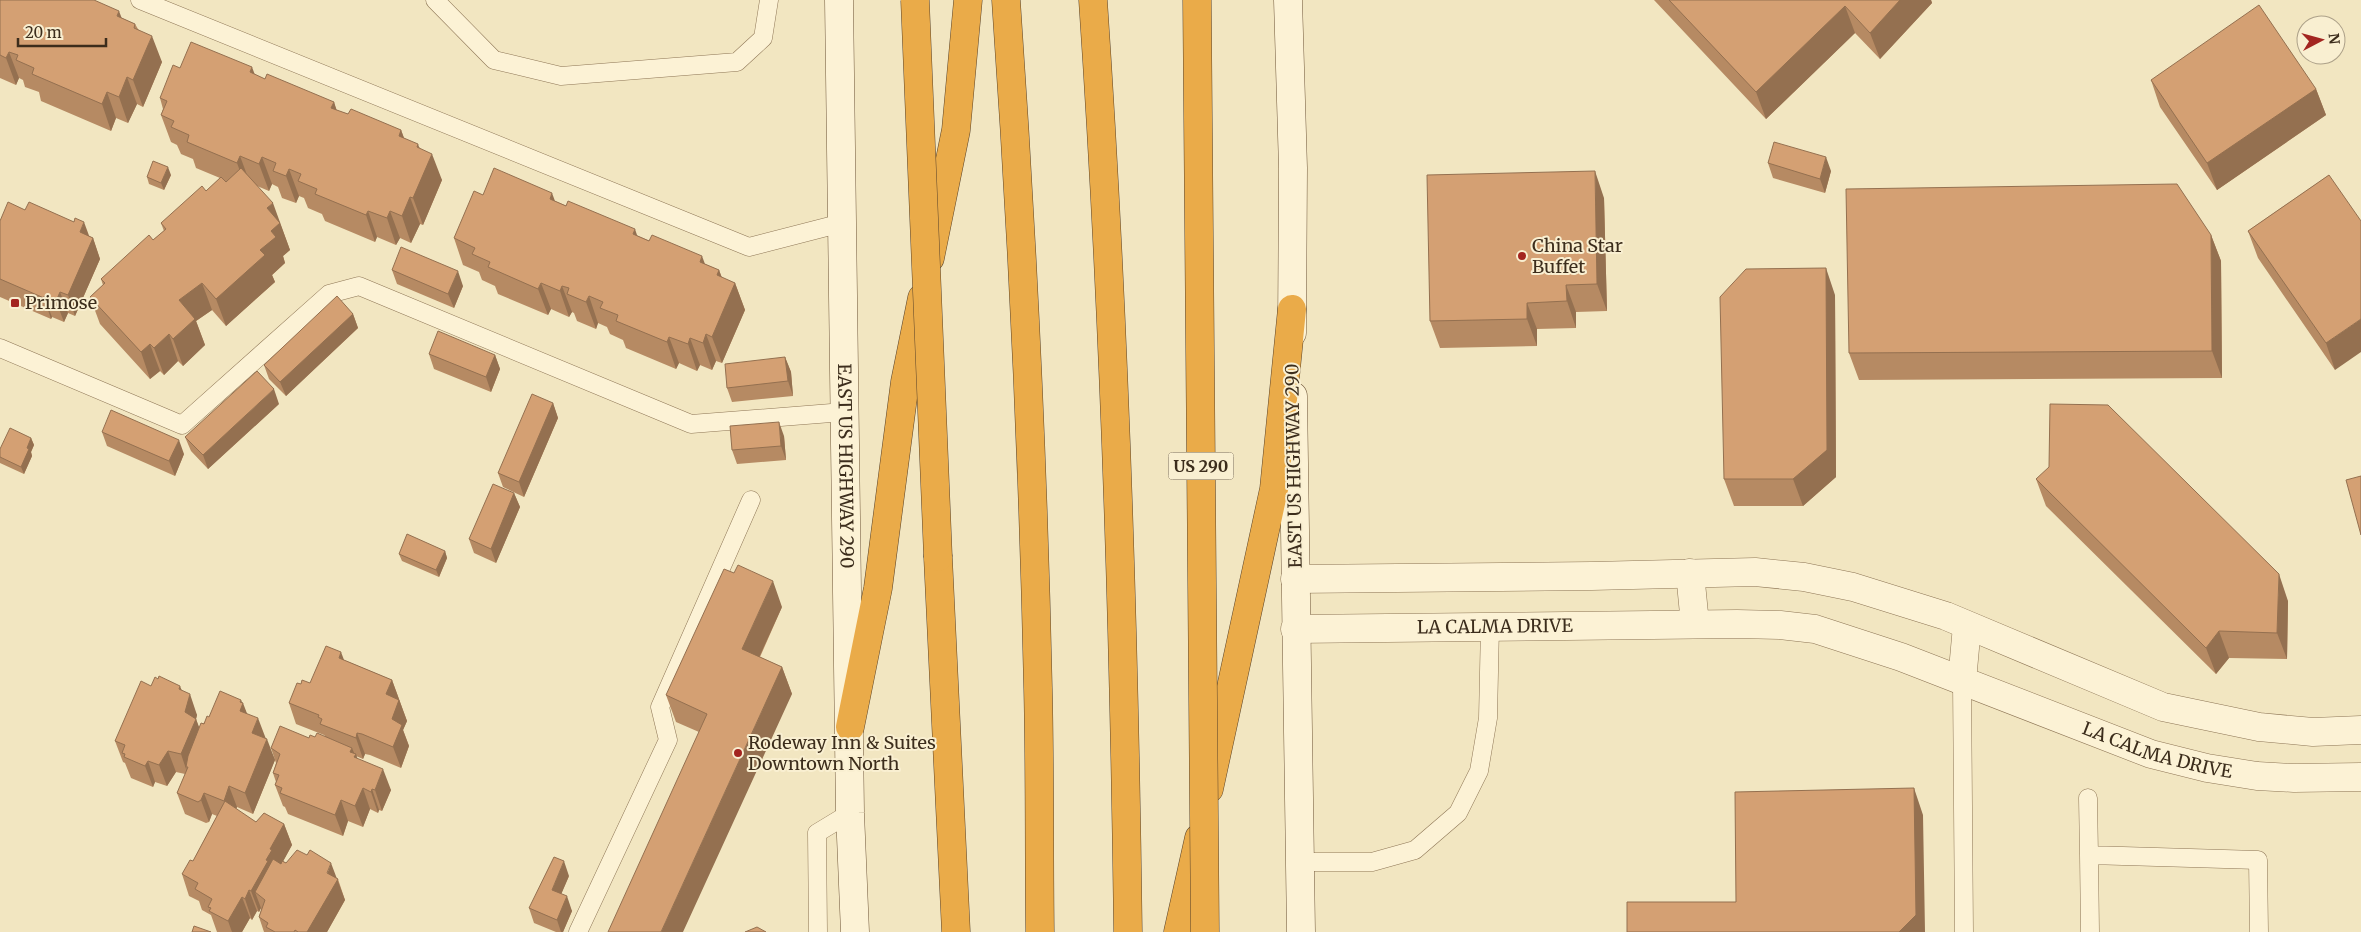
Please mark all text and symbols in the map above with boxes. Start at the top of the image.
scale bar [18,15,105,47]
north arrow [2296,15,2346,65]
text: 20 m [25,23,62,42]
text: N [2324,32,2343,45]
place label: China Star Buffet [1532,234,1623,278]
marker: China Star Buffet [1516,250,1528,262]
place label: Primose [25,291,97,314]
marker: Primose [9,297,21,309]
street label: EAST US HIGHWAY 290 [833,363,859,569]
street label: EAST US HIGHWAY 290 [1280,363,1307,569]
road number: US 290 [1168,452,1234,480]
street label: LA CALMA DRIVE [1417,614,1574,639]
street label: LA CALMA DRIVE [2079,716,2235,783]
place label: Rodeway Inn & Suites Downtown North [748,731,936,775]
marker: Rodeway Inn & Suites Downtown North [732,747,744,759]

